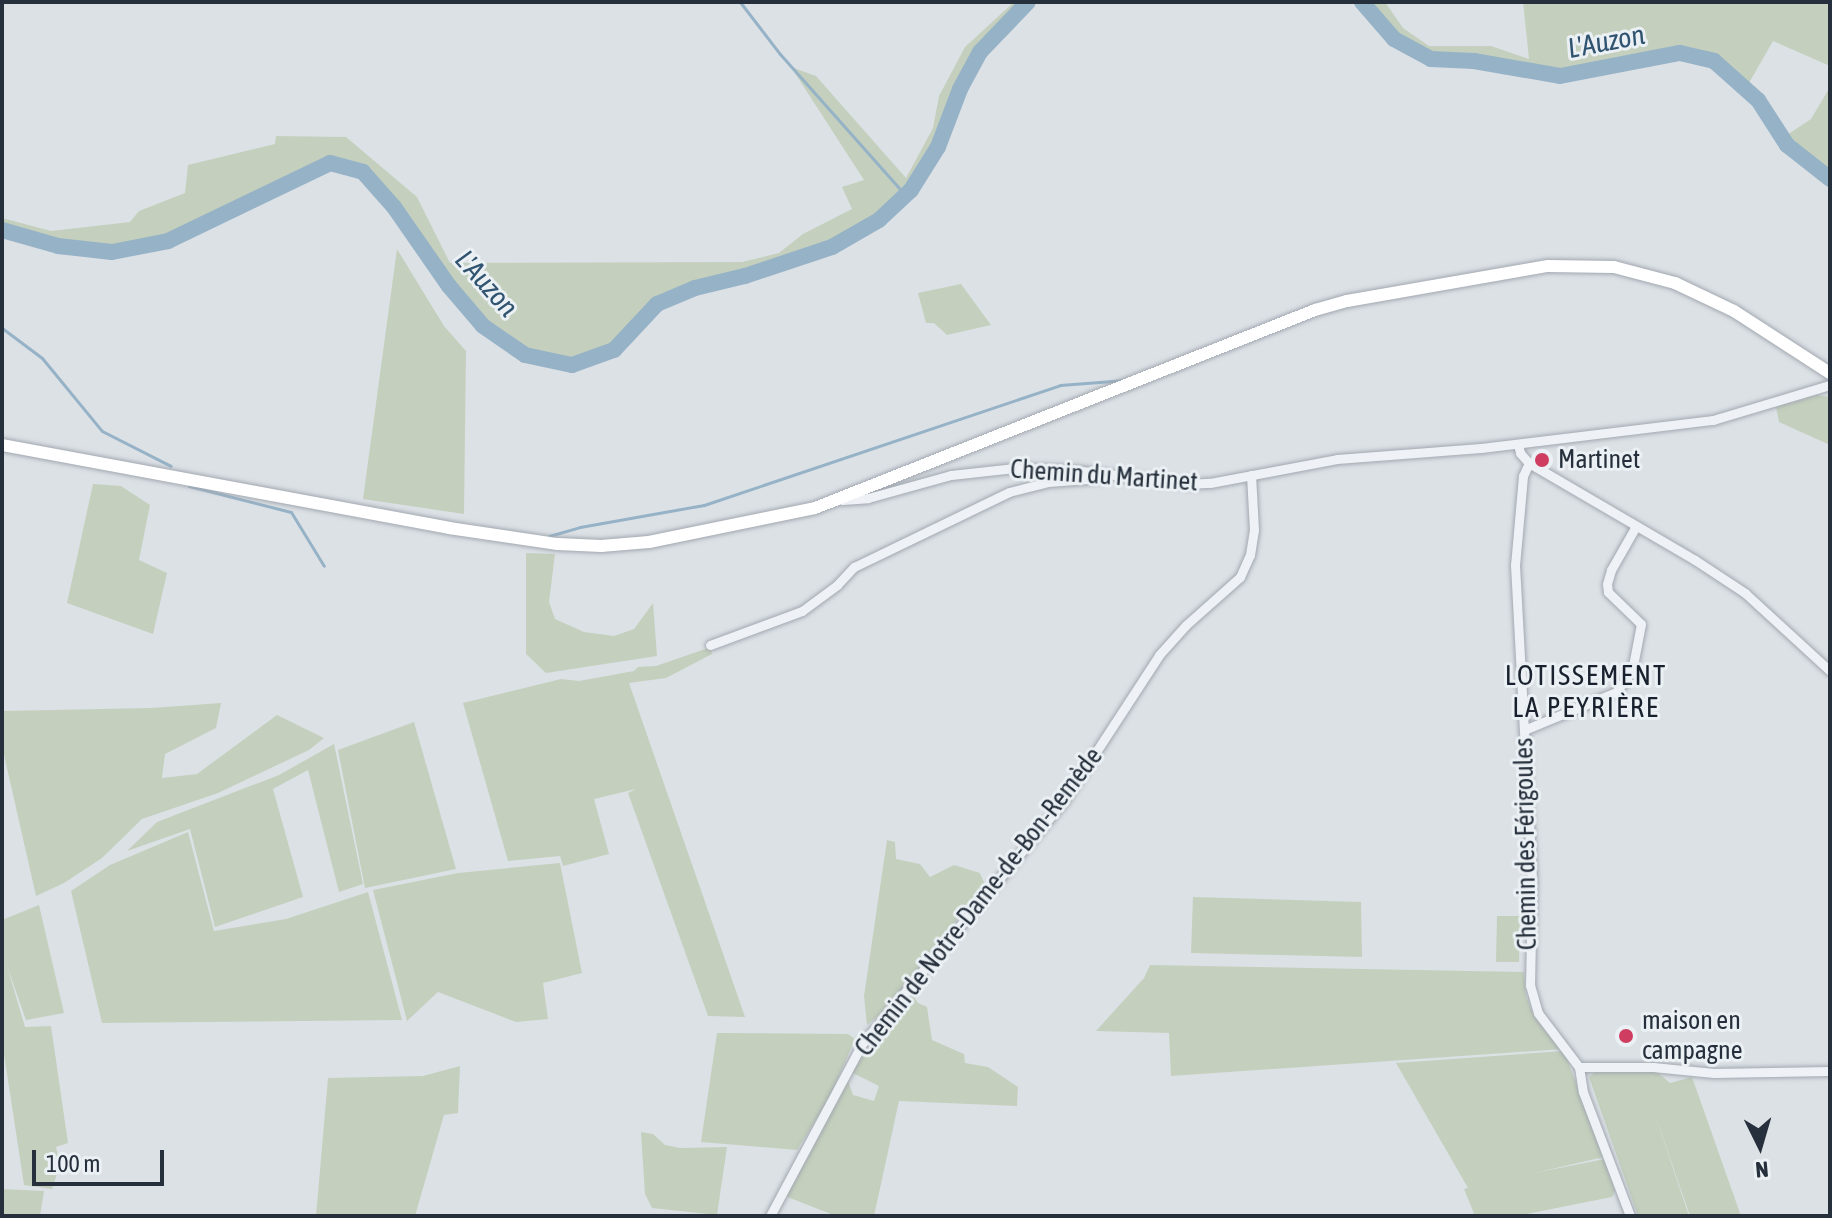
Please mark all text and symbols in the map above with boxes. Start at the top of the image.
water label: L'Auzon [1565,17,1647,65]
water label: L'Auzon [448,243,526,323]
place label: Martinet [1558,444,1640,476]
marker: Martinet [1533,451,1551,469]
street label: Chemin du Martinet [1009,454,1199,498]
district label: LOTISSEMENT LA PEYRIÈRE [1505,658,1667,724]
street label: Chemin des Férigoules [1509,738,1543,950]
street label: Chemin de Notre-Dame-de-Bon-Remède [849,741,1109,1063]
place label: maison en campagne [1642,1005,1742,1066]
marker: maison en campagne [1617,1027,1635,1045]
north arrow [1720,1106,1800,1186]
scale bar [36,1134,168,1184]
text: 100 m [46,1150,100,1177]
text: N [1754,1156,1770,1183]

